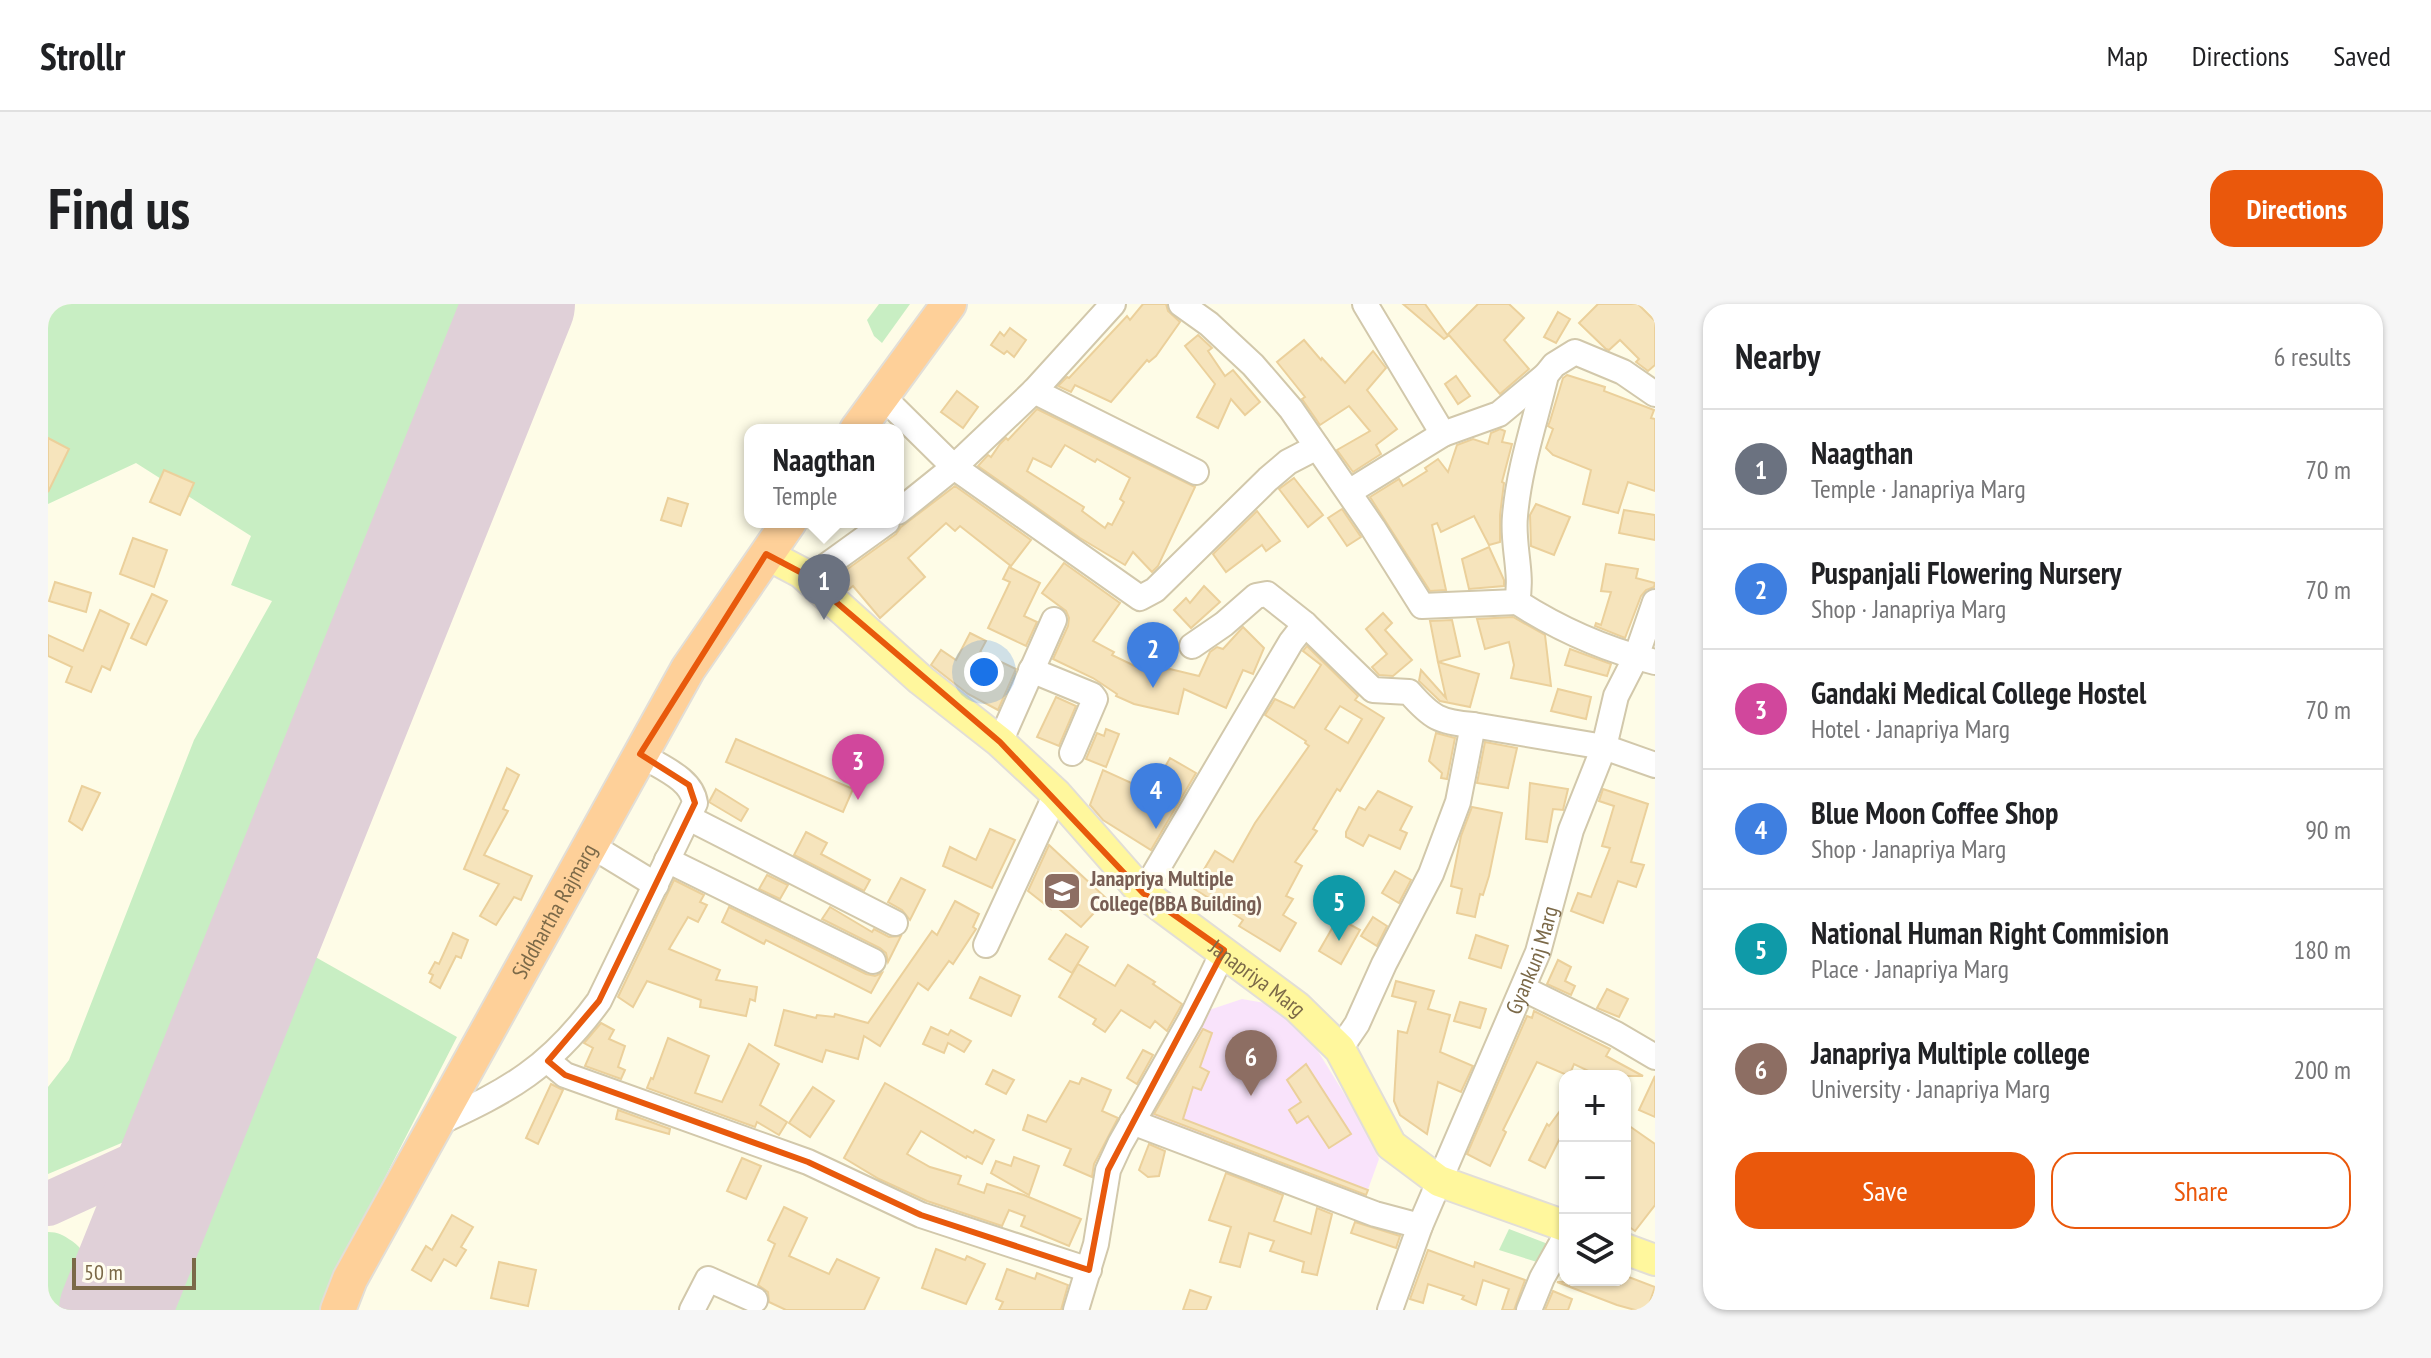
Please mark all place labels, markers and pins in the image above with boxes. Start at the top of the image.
pin: 1 [798,554,850,620]
pin: 2 [1127,622,1179,688]
pin: 3 [832,734,884,800]
pin: 4 [1130,763,1182,829]
place label: Janapriya Multiple College(BBA Building) [1089,864,1262,917]
school or university icon: Janapriya Multiple College(BBA Building) [1041,870,1083,912]
pin: 5 [1313,875,1365,941]
pin: 6 [1225,1030,1277,1096]

